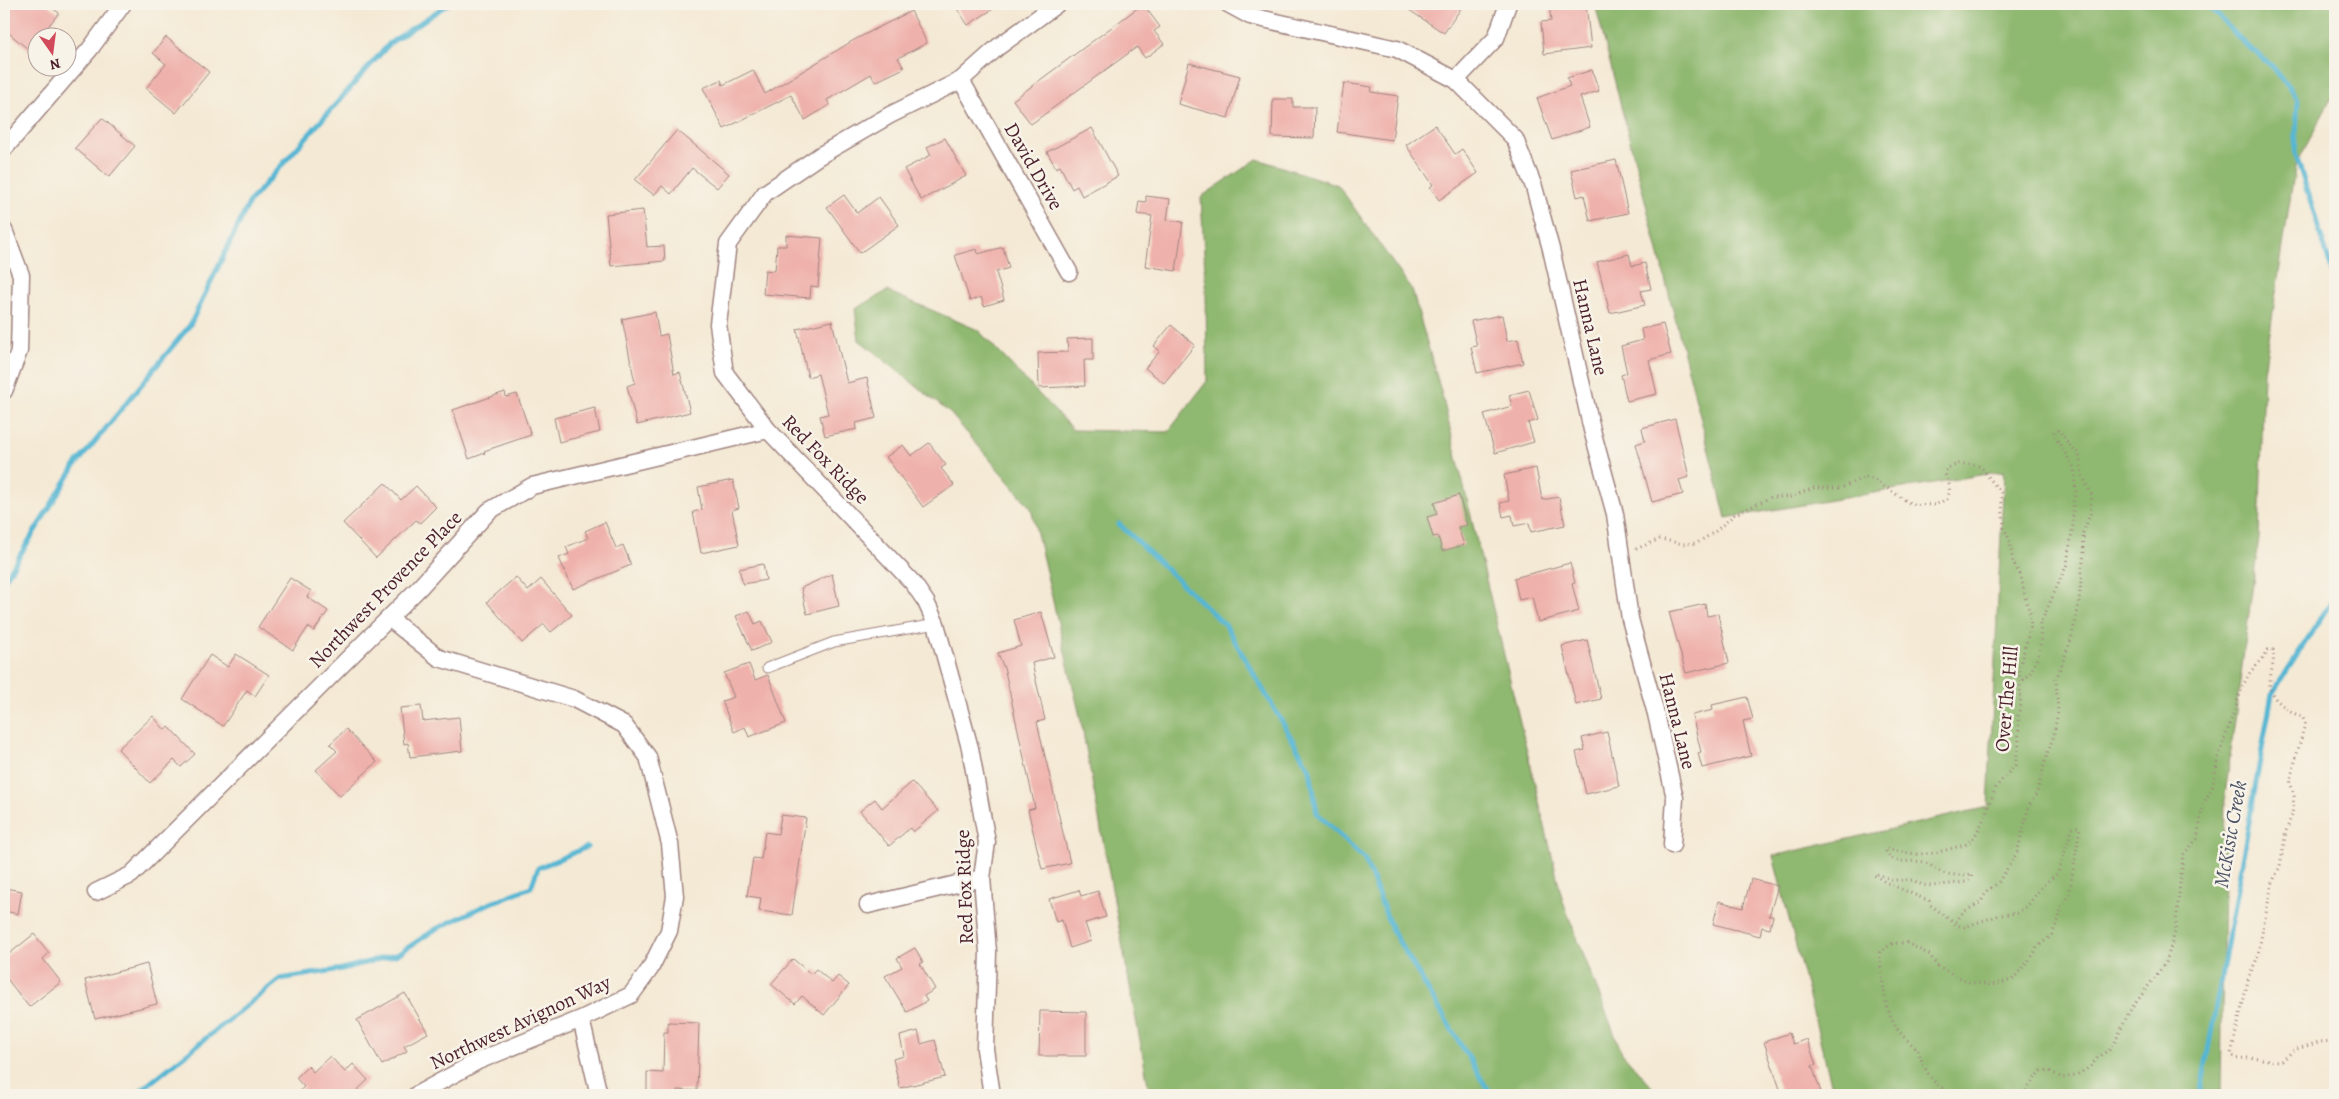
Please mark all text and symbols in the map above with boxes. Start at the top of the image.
north arrow [28,28,78,78]
text: N [48,54,62,75]
street label: David Drive [998,117,1070,215]
street label: Hanna Lane [1566,276,1615,378]
street label: Red Fox Ridge [776,409,875,510]
street label: Northwest Provence Place [303,505,468,674]
street label: Over The Hill [1988,645,2025,753]
street label: Hanna Lane [1652,670,1703,772]
water label: McKisic Creek [2207,778,2253,890]
street label: Red Fox Ridge [949,829,980,945]
street label: Northwest Avignon Way [425,968,616,1076]

